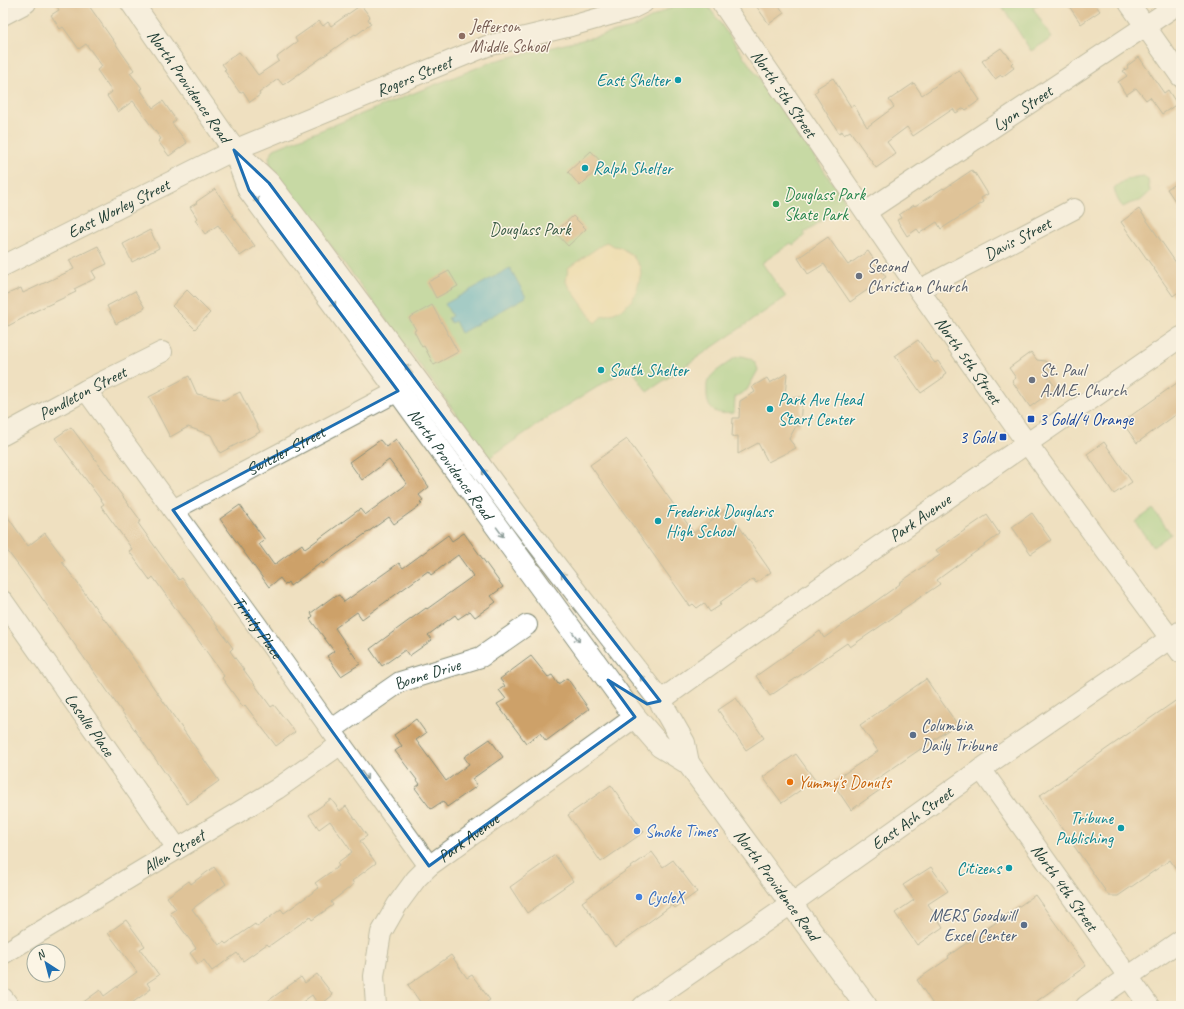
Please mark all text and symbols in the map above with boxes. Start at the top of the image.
place label: Jefferson Middle School [469,16,551,57]
street label: North Providence Road [143,26,237,149]
marker: Jefferson Middle School [457,31,467,41]
street label: North 5th Street [746,46,823,144]
street label: Rogers Street [373,51,457,101]
place label: East Shelter [596,70,672,91]
marker: East Shelter [673,75,683,85]
street label: Lyon Street [989,80,1059,136]
place label: Ralph Shelter [593,158,674,179]
marker: Ralph Shelter [580,163,590,173]
street label: East Worley Street [64,173,175,243]
place label: Douglass Park Skate Park [784,184,867,225]
one-way arrow [251,192,259,203]
marker: Douglass Park Skate Park [771,199,781,209]
street label: Davis Street [981,212,1057,265]
park label: Douglass Park [490,219,572,240]
place label: Second Christian Church [867,256,968,297]
marker: Second Christian Church [854,271,864,281]
one-way arrow [328,297,336,308]
street label: North 5th Street [930,313,1007,410]
place label: South Shelter [609,360,690,381]
place label: St. Paul A.M.E. Church [1040,360,1128,401]
street label: Pendleton Street [35,361,132,425]
one-way arrow [405,364,413,375]
marker: South Shelter [596,365,606,375]
marker: St. Paul A.M.E. Church [1027,375,1037,385]
place label: Park Ave Head Start Center [778,389,864,430]
street label: North Providence Road [403,404,499,526]
marker: Park Ave Head Start Center [765,404,775,414]
place label: 3 Gold/4 Orange [1039,409,1135,430]
marker: 3 Gold/4 Orange [1026,414,1036,424]
street label: Switzler Street [242,421,331,481]
place label: 3 Gold [959,427,998,448]
marker: 3 Gold [998,432,1008,442]
one-way arrow [482,468,490,479]
street label: Park Avenue [885,488,956,547]
place label: Frederick Douglass High School [666,501,775,542]
marker: Frederick Douglass High School [653,516,663,526]
one-way arrow [495,526,504,537]
one-way arrow [560,572,569,583]
street label: Trinity Place [228,592,288,664]
one-way arrow [572,631,580,642]
street label: Boone Drive [389,654,464,695]
one-way arrow [640,675,649,686]
street label: Lasalle Place [60,689,120,762]
place label: Columbia Daily Tribune [921,715,998,756]
marker: Columbia Daily Tribune [908,730,918,740]
one-way arrow [360,770,368,781]
place label: Yummy's Donuts [798,772,893,793]
marker: Yummy's Donuts [785,777,795,787]
street label: East Ash Street [867,781,959,855]
street label: Park Avenue [434,808,504,867]
place label: Tribune Publishing [1056,808,1114,849]
place label: Smoke Times [645,821,719,842]
marker: Tribune Publishing [1116,823,1126,833]
street label: Allen Street [139,824,211,878]
street label: North Providence Road [729,825,826,947]
marker: Smoke Times [632,826,642,836]
street label: North 4th Street [1026,840,1104,937]
place label: Citizens [957,858,1003,879]
marker: Citizens [1004,863,1014,873]
place label: CycleX [647,887,686,908]
marker: CycleX [634,892,644,902]
place label: MERS Goodwill Excel Center [929,905,1019,946]
marker: MERS Goodwill Excel Center [1019,920,1029,930]
north arrow [26,943,66,983]
text: N [33,946,49,963]

